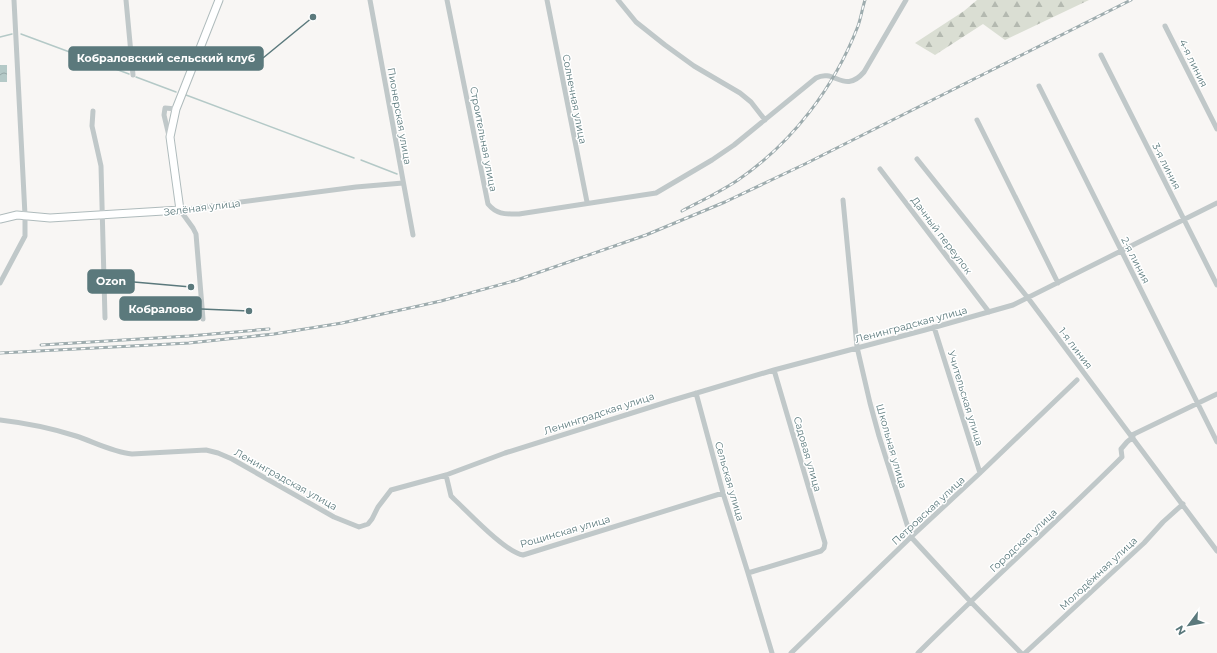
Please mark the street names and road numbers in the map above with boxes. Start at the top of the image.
street label: 4-я линия [1176,37,1211,89]
street label: Солнечная улица [559,53,590,145]
street label: Пионерская улица [385,67,414,166]
street label: Строительная улица [467,85,500,193]
street label: 3-я линия [1149,141,1184,192]
street label: Дачный переулок [908,194,975,277]
street label: Зелёная улица [163,196,241,219]
street label: 2-я линия [1118,235,1153,286]
street label: Ленинградская улица [854,303,969,346]
street label: 1-я линия [1056,325,1095,372]
street label: Учительская улица [945,349,986,447]
street label: Ленинградская улица [542,389,656,437]
street label: Школьная улица [873,402,910,490]
street label: Садовая улица [791,415,824,493]
street label: Сельская улица [712,440,747,522]
street label: Ленинградская улица [232,446,339,513]
street label: Петровская улица [889,473,968,548]
street label: Городская улица [987,506,1060,575]
street label: Рощинская улица [518,512,612,551]
street label: Молодёжная улица [1057,534,1140,613]

